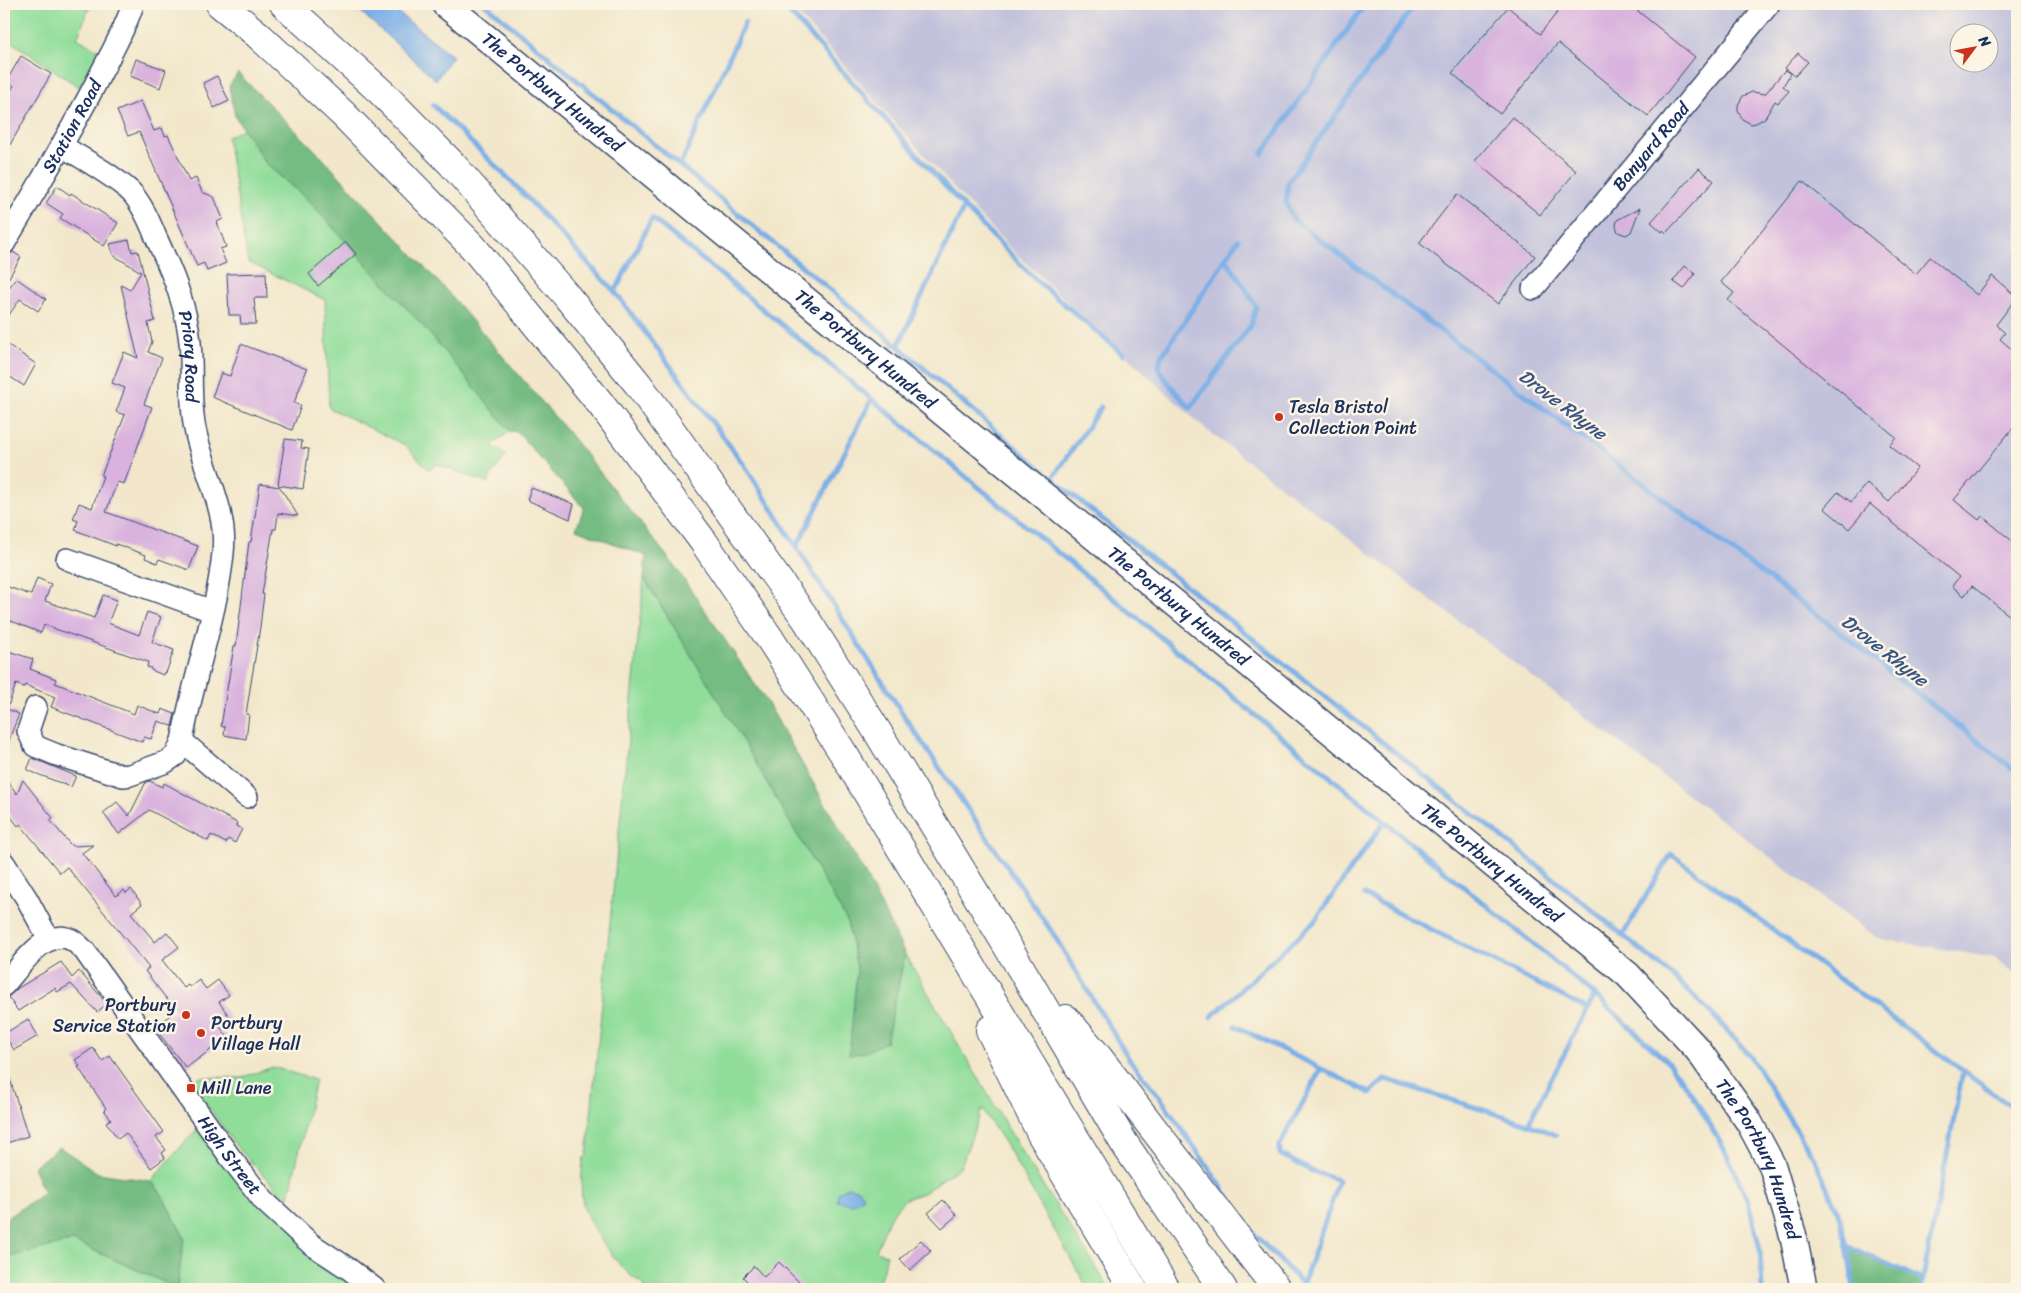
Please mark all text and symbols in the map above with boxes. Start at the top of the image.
north arrow [1948,22,1998,72]
street label: The Portbury Hundred [474,24,632,161]
text: N [1971,30,1998,52]
street label: Station Road [33,72,112,179]
street label: Banyard Road [1604,93,1699,198]
street label: The Portbury Hundred [787,281,945,418]
street label: Priory Road [169,307,208,404]
water label: Drove Rhyne [1512,360,1615,450]
place label: Tesla Bristol Collection Point [1289,391,1417,444]
marker: Tesla Bristol Collection Point [1273,411,1285,423]
street label: The Portbury Hundred [1100,538,1258,675]
water label: Drove Rhyne [1834,606,1937,696]
street label: The Portbury Hundred [1413,795,1571,932]
place label: Portbury Service Station [53,989,177,1042]
place label: Portbury Village Hall [211,1007,301,1060]
marker: Portbury Service Station [180,1009,192,1021]
marker: Portbury Village Hall [195,1027,207,1039]
place label: Mill Lane [201,1072,272,1104]
street label: The Portbury Hundred [1707,1072,1810,1245]
marker: Mill Lane [185,1082,197,1094]
street label: High Street [189,1108,270,1202]

